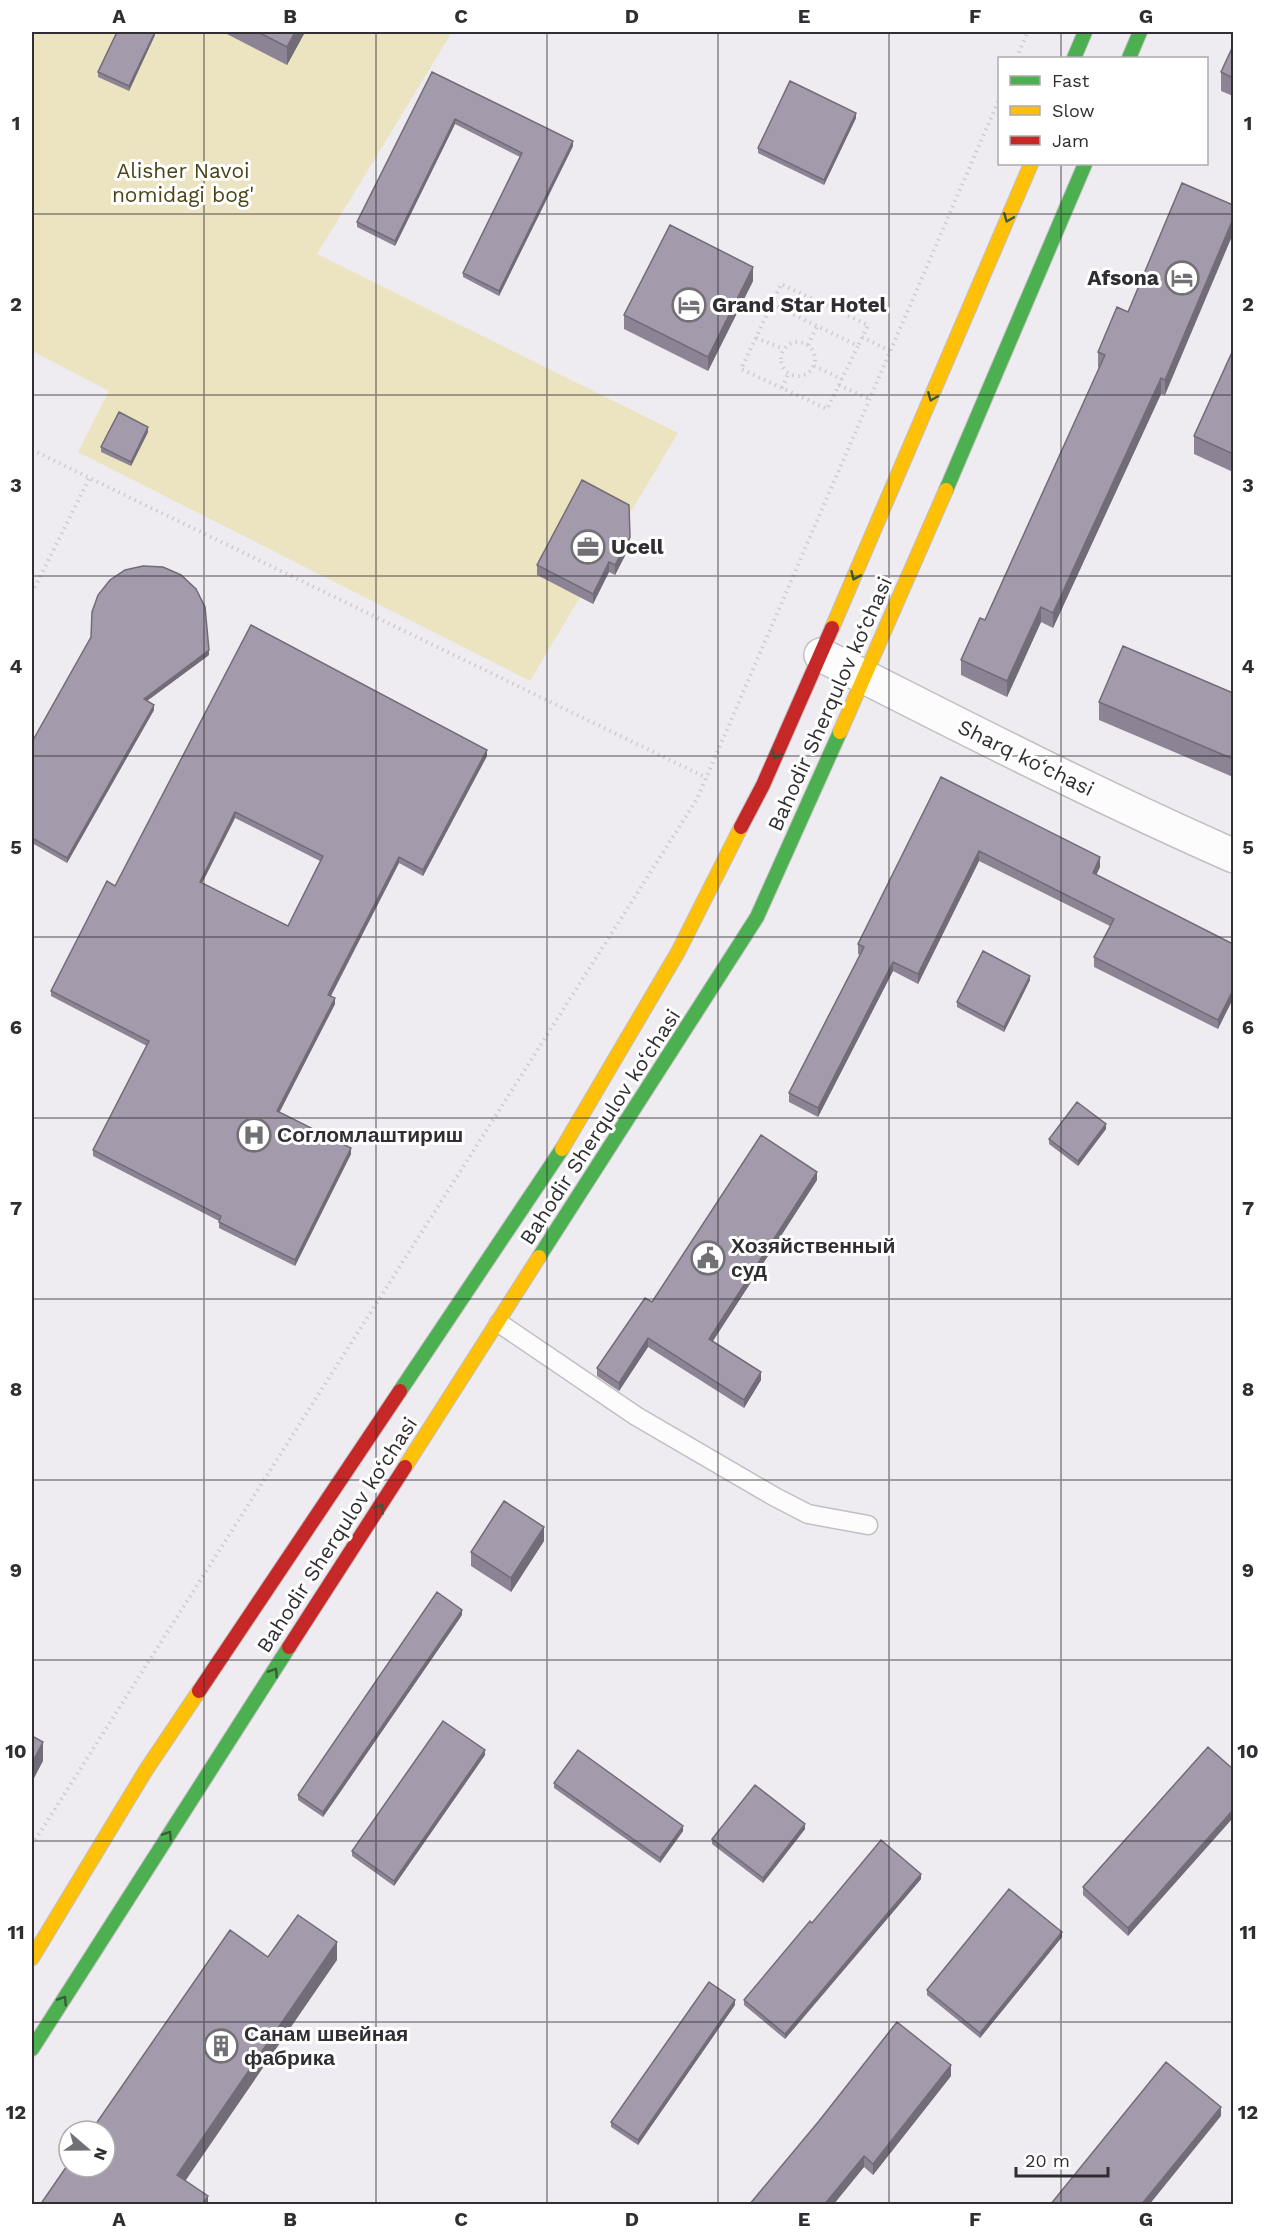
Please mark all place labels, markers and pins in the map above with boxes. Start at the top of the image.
hotel icon: Afsona [1164,260,1200,296]
place label: Afsona [1087,265,1160,290]
hotel icon: Grand Star Hotel [671,287,707,323]
place label: Grand Star Hotel [712,292,887,317]
office icon: Ucell [570,529,606,565]
place label: Ucell [611,534,664,559]
hospital icon: Согломлаштириш [236,1117,272,1153]
place label: Согломлаштириш [277,1122,463,1147]
place label: Хозяйственный суд [731,1233,895,1282]
public building icon: Хозяйственный суд [690,1240,726,1276]
place label: Санам швейная фабрика [244,2021,408,2070]
building icon: Санам швейная фабрика [203,2028,239,2064]

